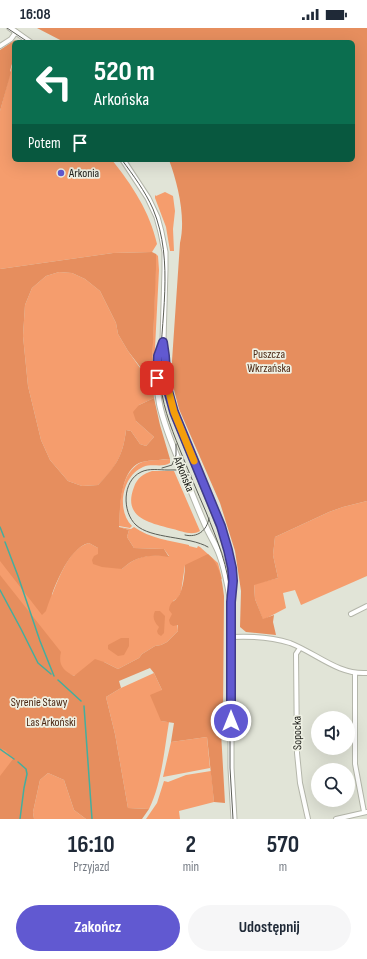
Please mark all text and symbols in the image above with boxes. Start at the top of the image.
text: 16:08 [20,5,51,24]
text: 520 m [94,55,155,88]
icon: left [28,56,80,108]
text: Arkońska [94,89,149,110]
icon: arrive [69,132,91,154]
text: Potem [28,134,61,153]
place label: Arkonia [68,166,100,181]
marker: Arkonia [56,168,66,178]
park label: Puszcza Wkrzańska [247,347,291,376]
pin [140,361,174,395]
icon: arrive [146,367,168,389]
street label: Arkońska [169,453,198,494]
park label: Syrenie Stawy [11,695,68,710]
position arrow [210,700,252,742]
map controls [311,711,355,807]
button: sound [311,711,355,755]
park label: Las Arkoński [26,715,76,730]
street label: Sopocka [290,715,305,750]
button: search [311,763,355,807]
text: 16:10 [68,830,115,859]
text: 2 [186,830,196,859]
text: 570 [267,830,299,859]
text: Przyjazd [73,859,109,875]
text: min [183,859,199,875]
text: m [279,859,287,875]
button: Zakończ [16,905,180,951]
button: Udostępnij [188,905,351,951]

